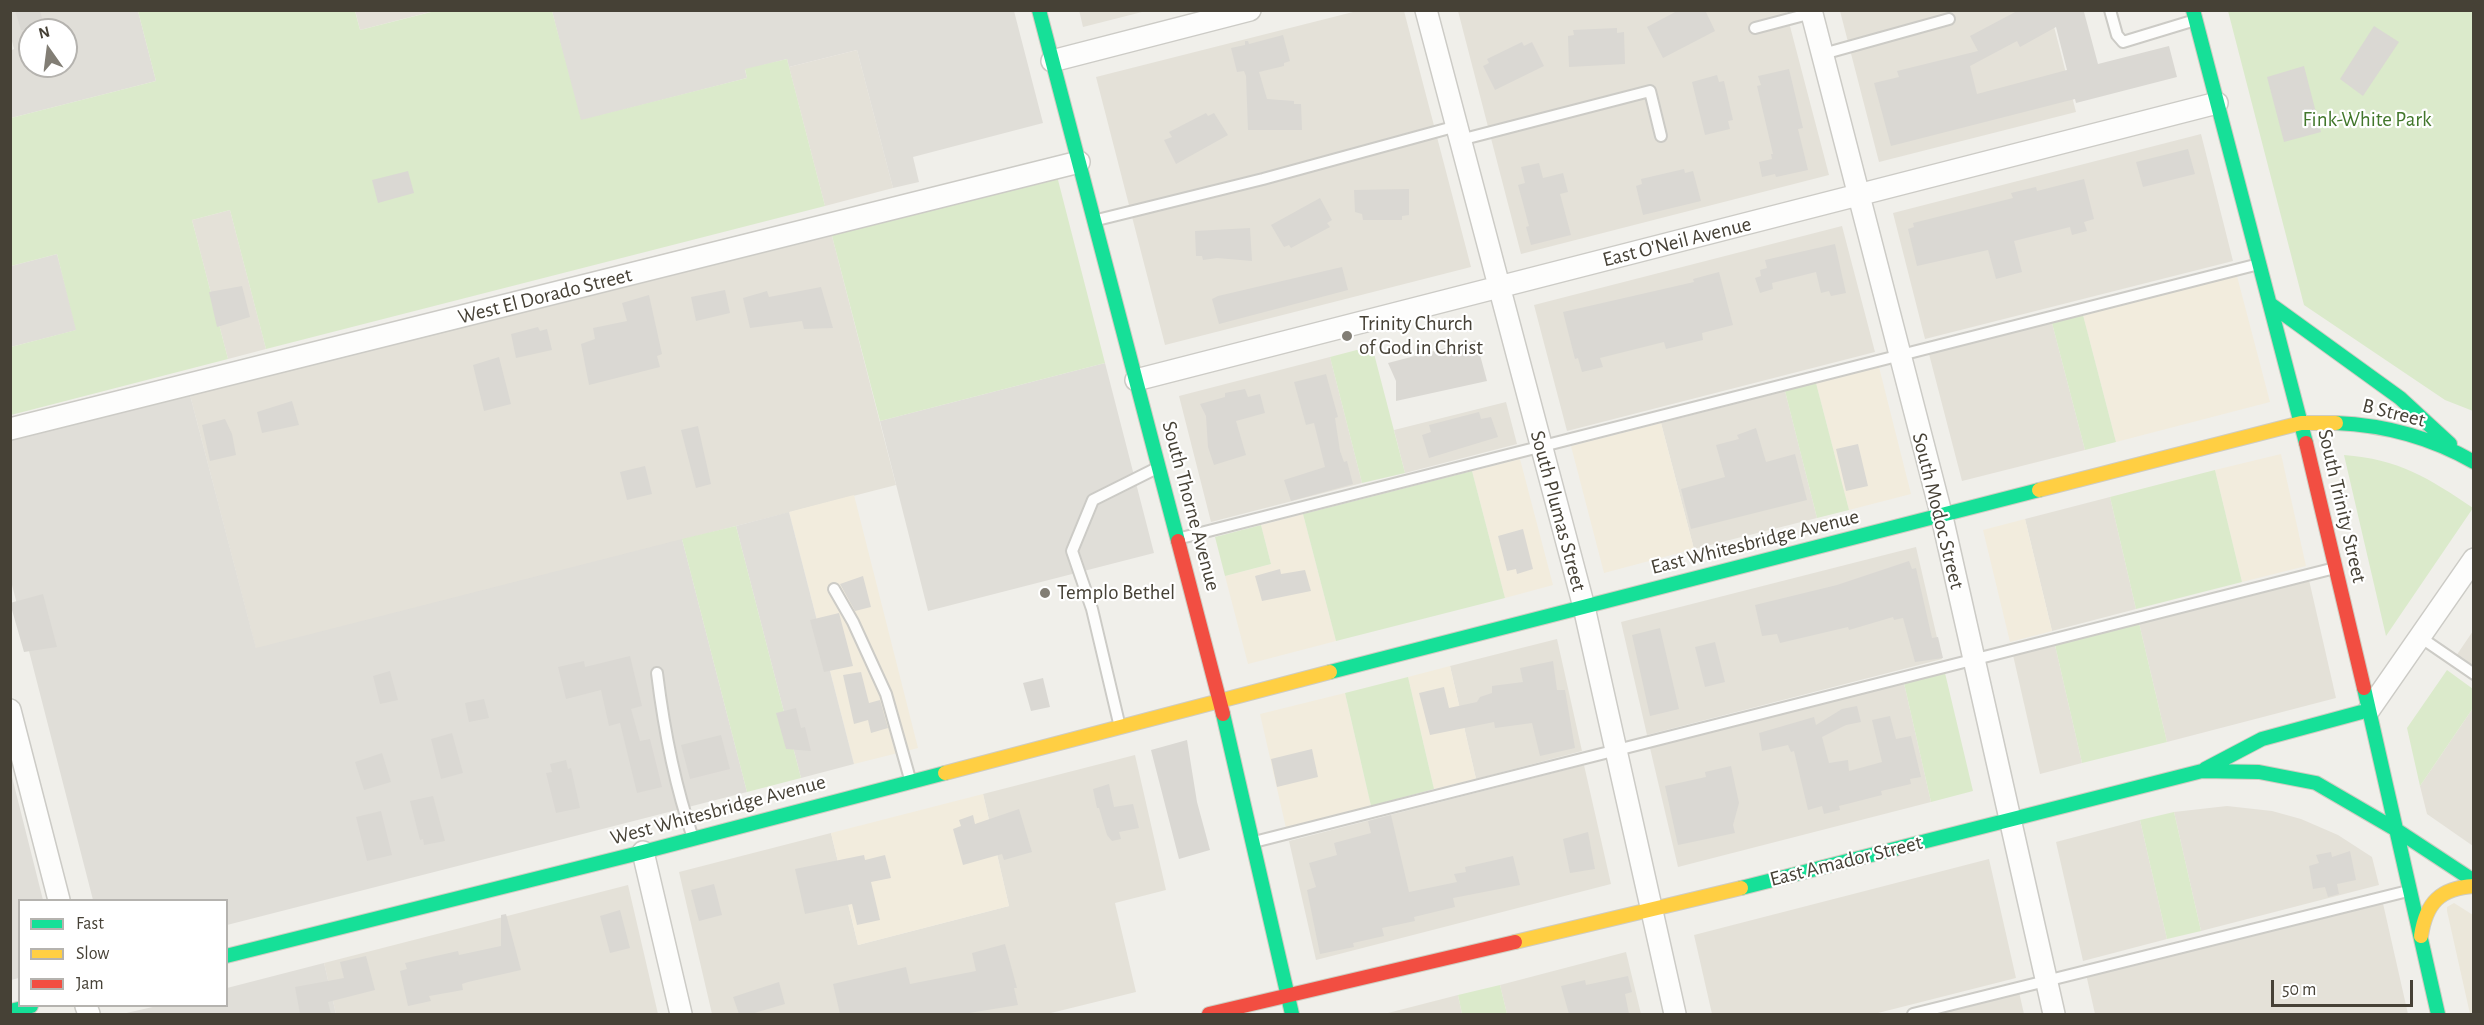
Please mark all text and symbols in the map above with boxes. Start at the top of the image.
north arrow [18,18,78,78]
text: N [37,23,51,42]
park label: Fink-White Park [2302,107,2432,133]
street label: East O'Neil Avenue [1600,211,1754,273]
street label: West El Dorado Street [455,262,635,330]
place label: Trinity Church of God in Christ [1359,311,1483,361]
marker: Trinity Church of God in Christ [1340,329,1354,343]
street label: B Street [2360,393,2428,433]
street label: South Thorne Avenue [1156,418,1226,594]
street label: South Trinity Street [2312,427,2372,585]
street label: South Plumas Street [1524,428,1592,594]
street label: South Modoc Street [1906,430,1970,592]
street label: East Whitesbridge Avenue [1648,504,1862,580]
place label: Templo Bethel [1057,580,1175,606]
marker: Templo Bethel [1038,586,1052,600]
street label: West Whitesbridge Avenue [608,769,828,851]
street label: East Amador Street [1767,830,1925,892]
legend [18,899,228,1007]
text: Fast [76,915,104,933]
text: Slow [76,945,109,963]
scale bar [2274,968,2416,1006]
text: Jam [76,975,104,993]
text: 50 m [2282,981,2316,999]

